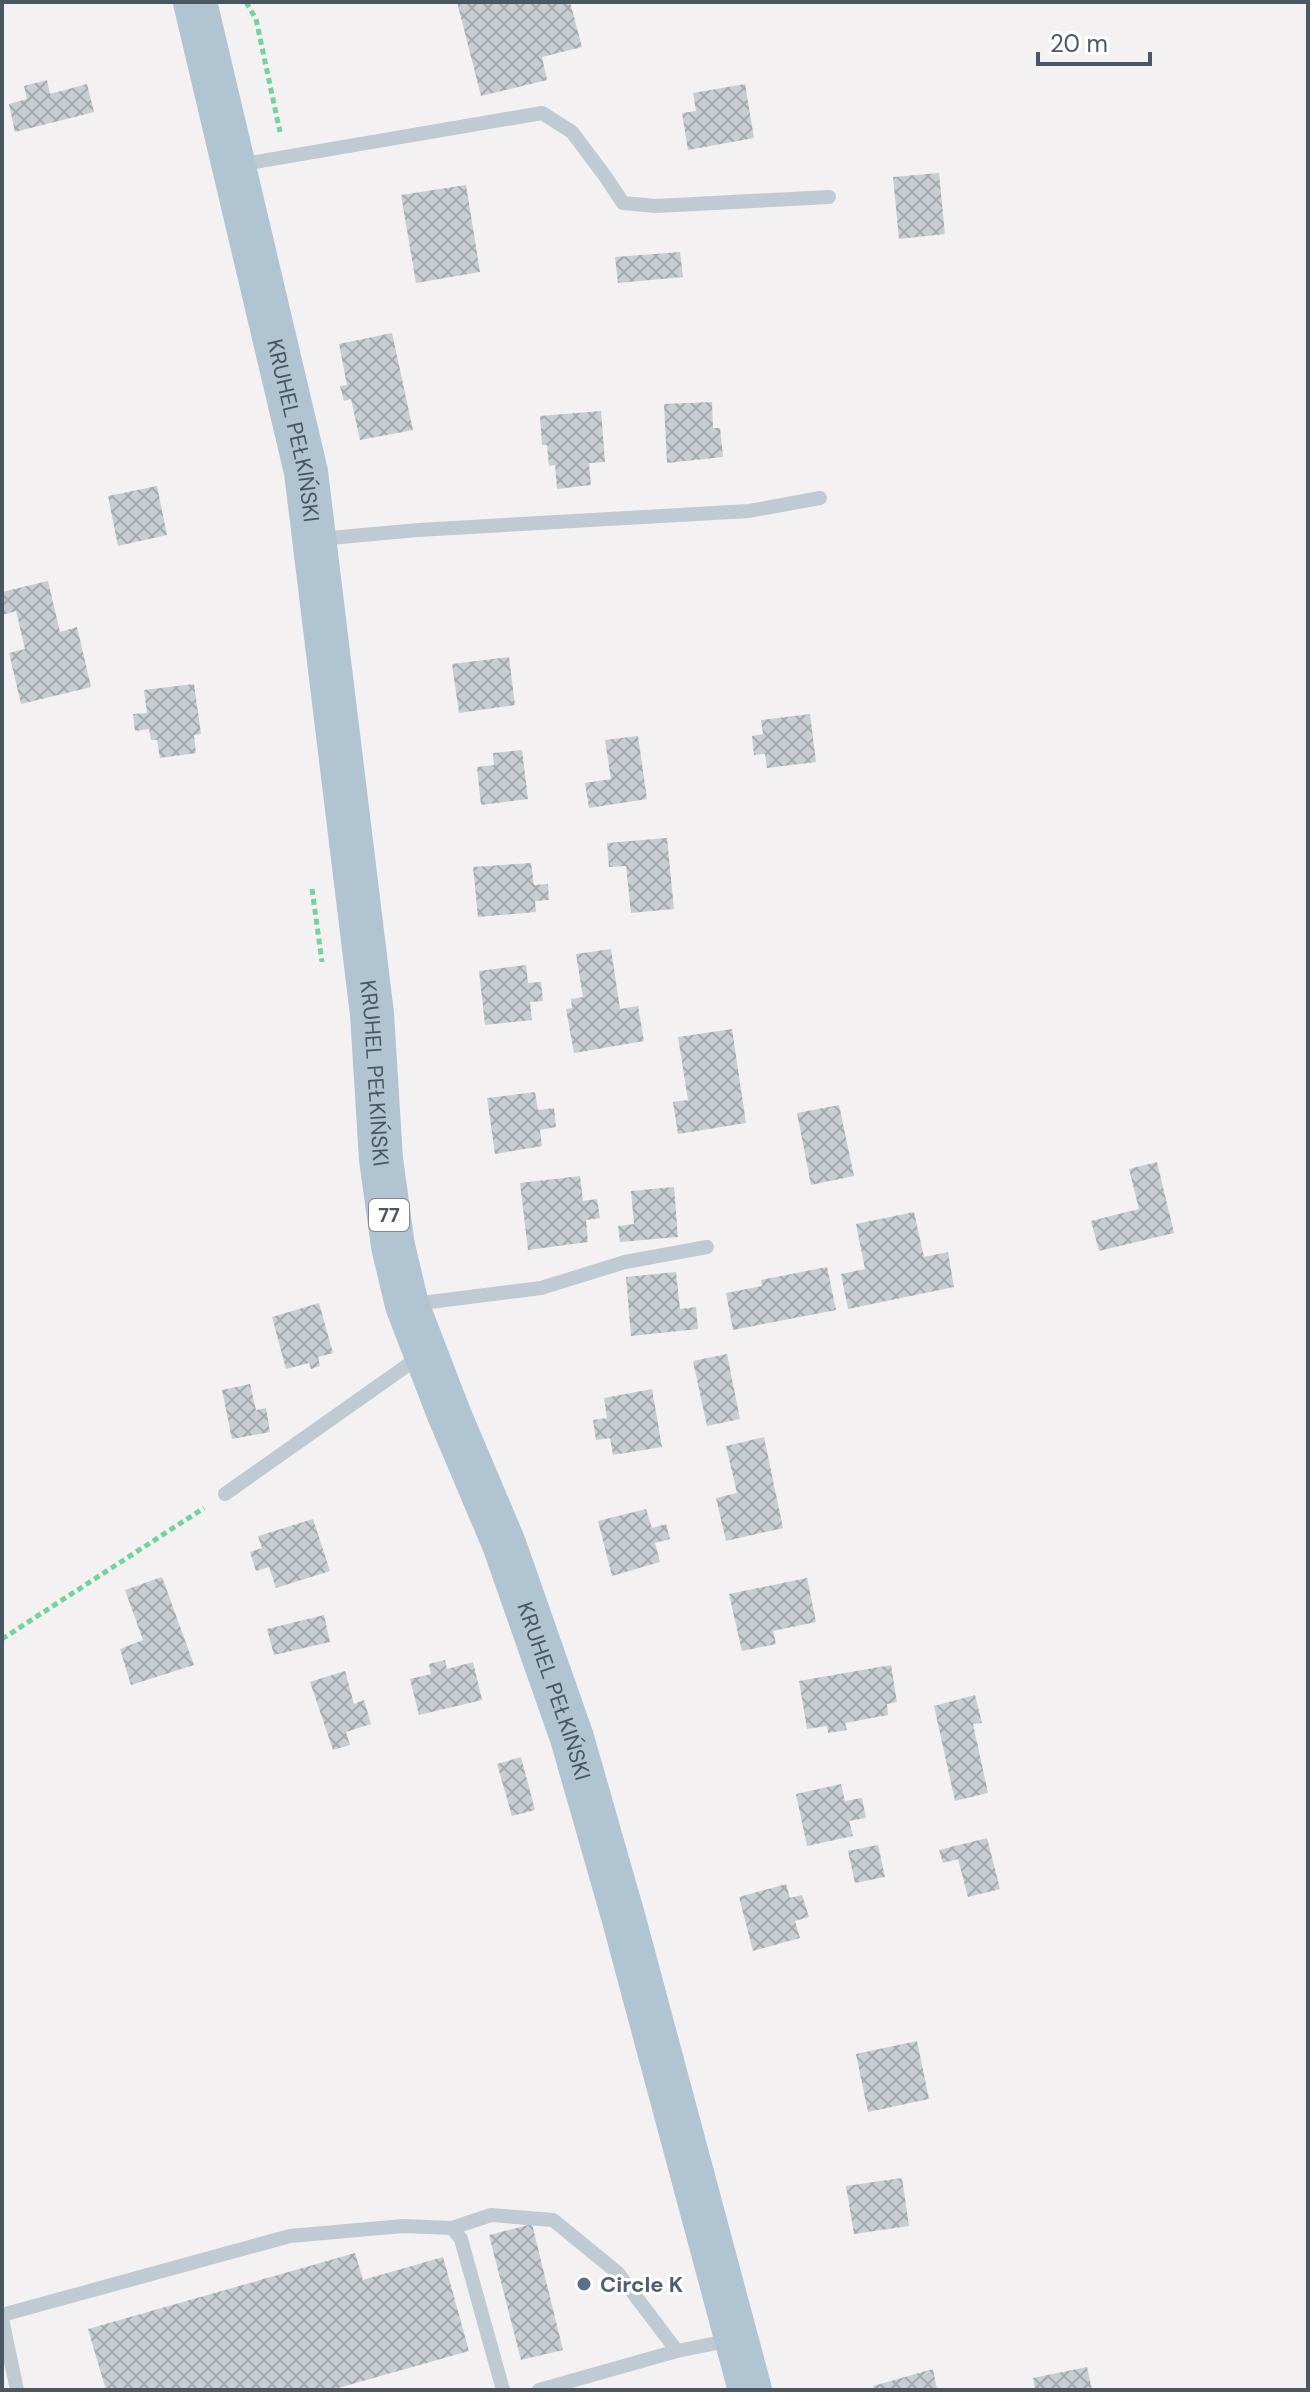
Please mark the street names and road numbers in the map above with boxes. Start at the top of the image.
street label: KRUHEL PEŁKIŃSKI [261,336,326,524]
street label: KRUHEL PEŁKIŃSKI [353,978,396,1168]
road number: 77 [369,1199,409,1231]
street label: KRUHEL PEŁKIŃSKI [511,1598,598,1783]

